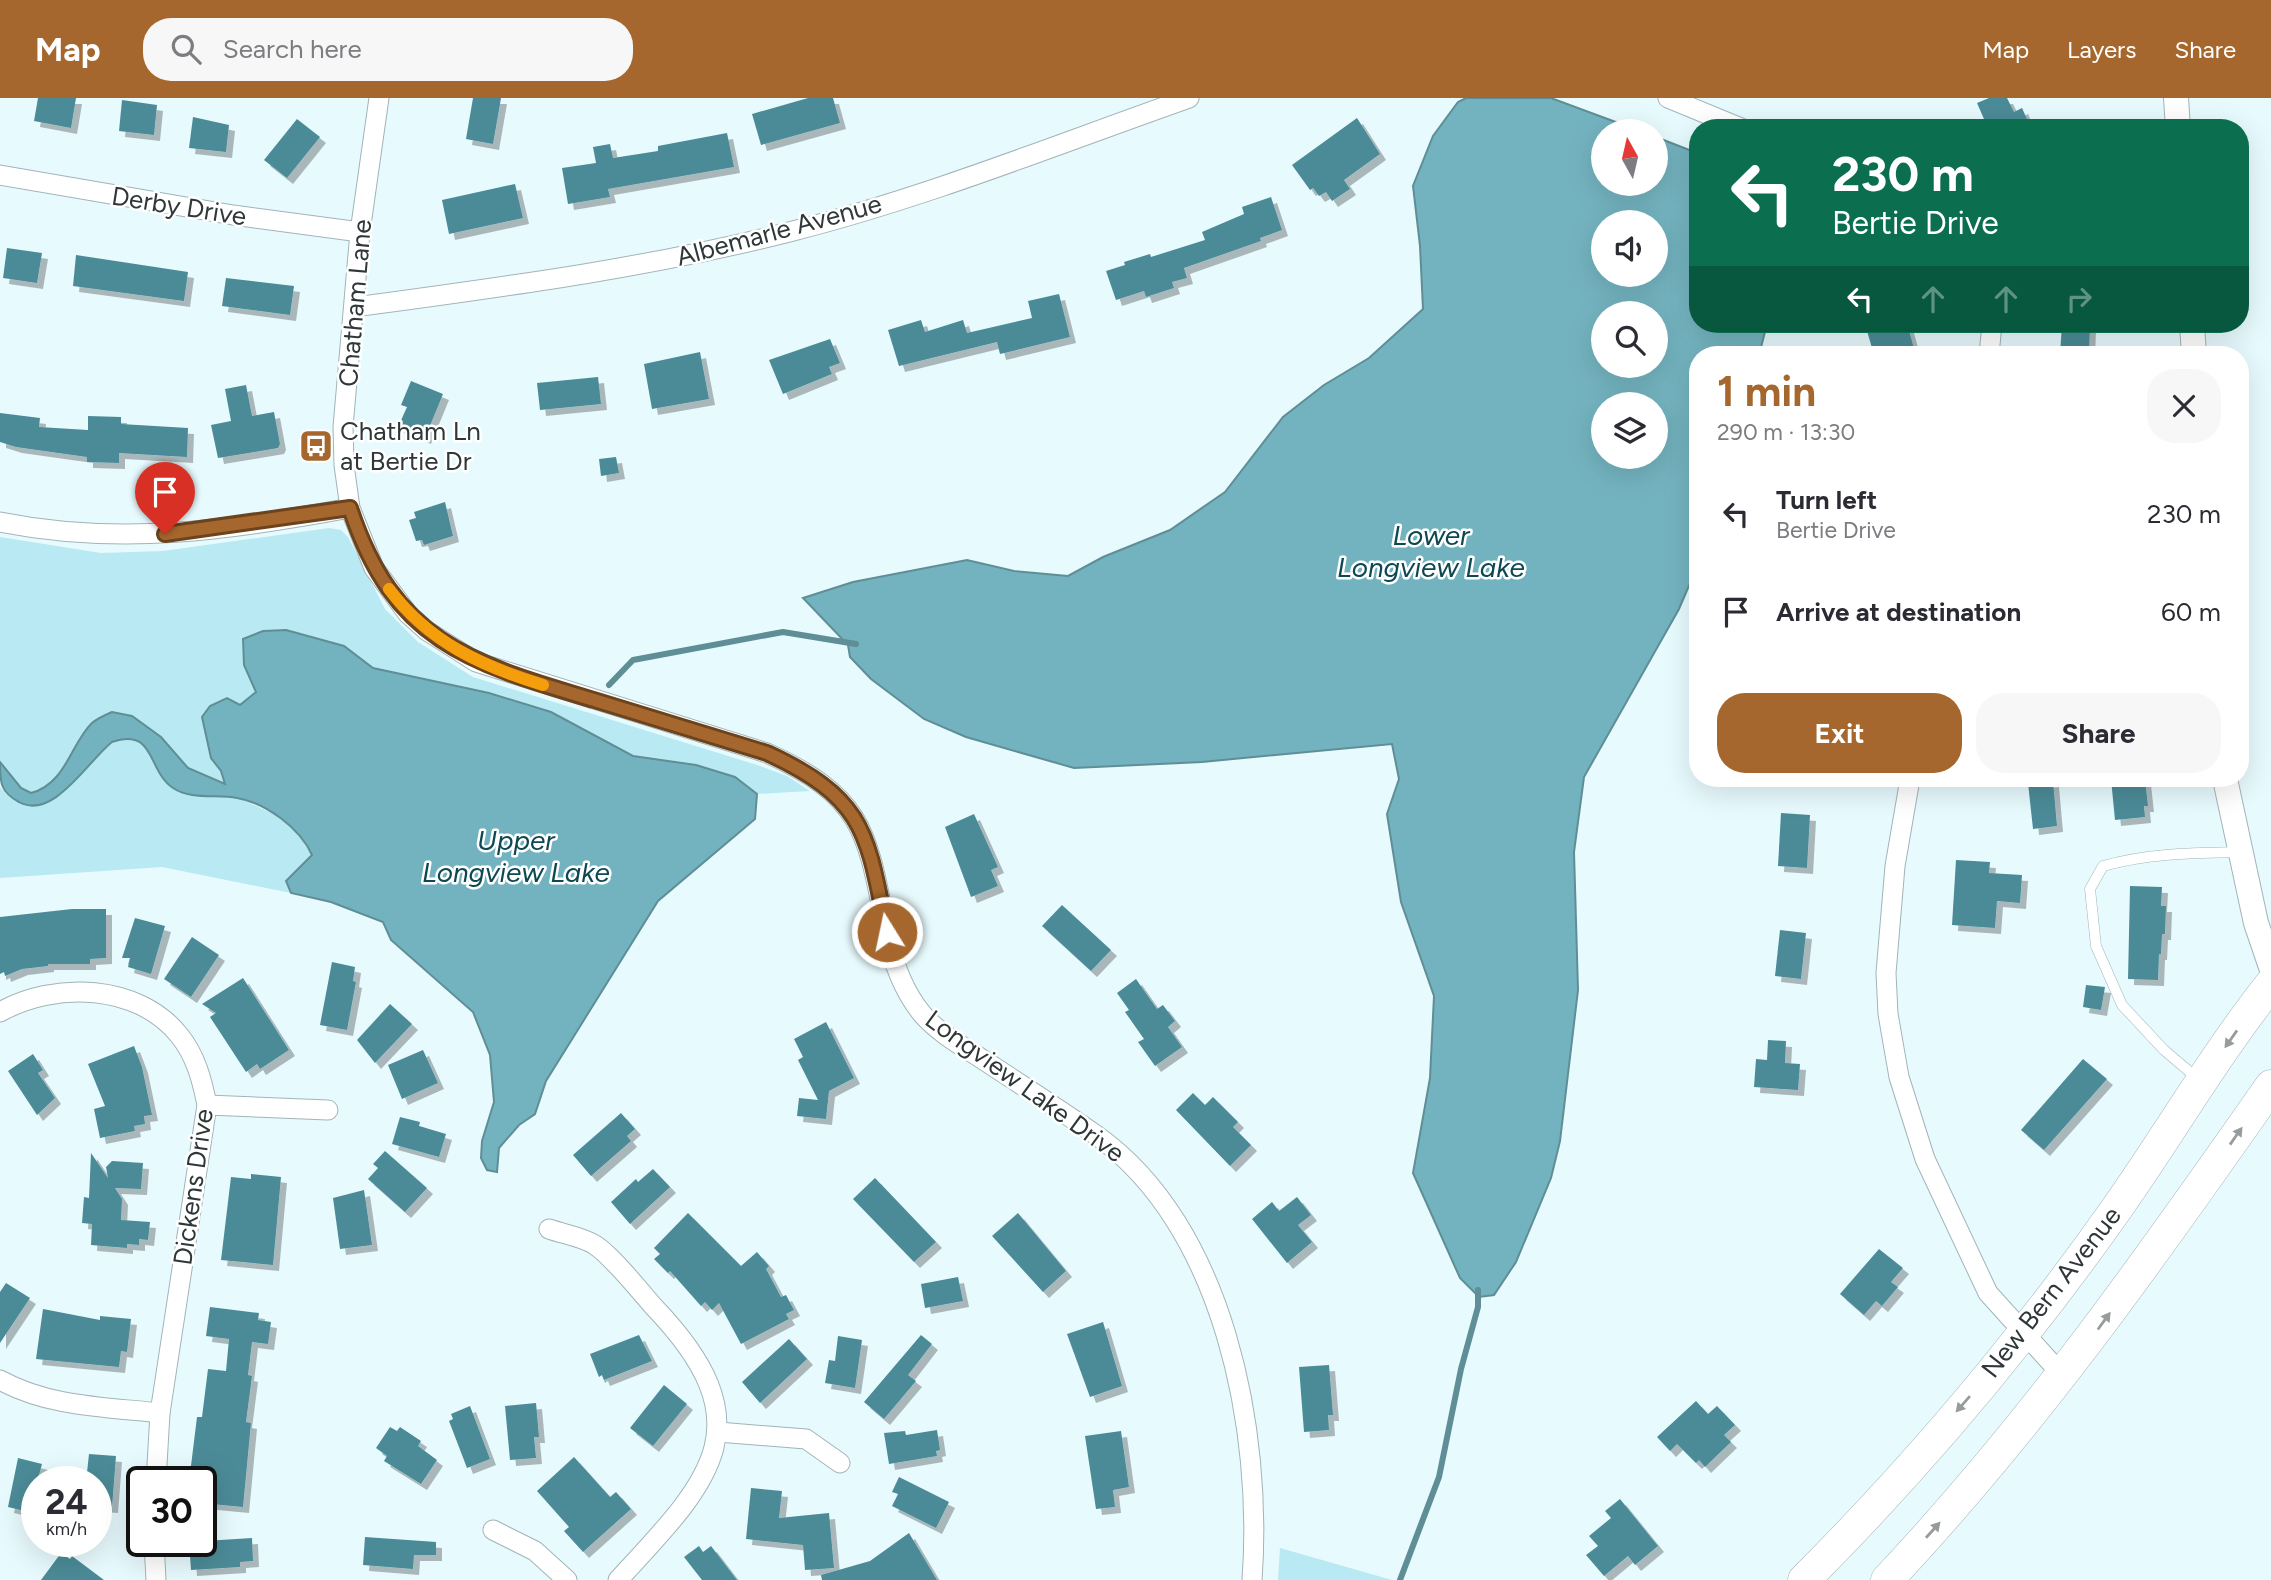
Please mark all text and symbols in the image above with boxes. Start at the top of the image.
search box [143,18,633,81]
text: Map [35,30,101,69]
icon: search [167,30,205,68]
text: Search here [223,33,362,65]
text: Map [1982,35,2029,64]
text: Layers [2067,35,2136,64]
text: Share [2174,35,2236,64]
north arrow [1591,119,1668,196]
map controls [1591,119,1668,469]
text: 230 m [1832,144,1974,203]
icon: left [1717,147,1808,238]
street label: Derby Drive [109,180,249,232]
street label: Albemarle Avenue [673,187,885,273]
text: Bertie Drive [1832,204,1999,242]
button: sound [1591,210,1668,287]
street label: Chatham Lane [332,218,378,388]
icon: left [1841,280,1879,318]
icon: ahead [1914,280,1952,318]
icon: ahead [1987,280,2025,318]
icon: right [2060,280,2098,318]
button: search [1591,301,1668,378]
text: 1 min [1717,366,1816,417]
button: close [2147,369,2221,443]
button: layers [1591,392,1668,469]
place label: Chatham Ln at Bertie Dr [340,415,481,477]
text: 290 m · 13:30 [1717,418,1855,446]
bus stop icon: Chatham Ln at Bertie Dr [297,427,335,465]
pin [135,462,195,534]
icon: arrive [146,473,184,511]
text: Turn left [1776,484,1877,516]
icon: left [1717,495,1755,533]
text: 230 m [2147,498,2221,530]
text: Bertie Drive [1776,516,1896,544]
water label: Lower Longview Lake [1337,518,1525,584]
icon: arrive [1717,593,1755,631]
text: Arrive at destination [1776,596,2021,628]
text: 60 m [2161,596,2221,628]
button: Exit [1717,693,1962,773]
button: Share [1976,693,2221,773]
water label: Upper Longview Lake [422,823,610,889]
position arrow [850,895,924,969]
street label: Longview Lake Drive [919,1003,1131,1169]
one-way arrow [2224,1030,2238,1048]
street label: Dickens Drive [166,1107,220,1267]
one-way arrow [2229,1127,2243,1145]
street label: New Bern Avenue [1974,1200,2128,1384]
one-way arrow [2096,1312,2110,1330]
one-way arrow [1955,1395,1971,1413]
speed limit sign: 30 [126,1466,217,1557]
text: 24 [45,1481,88,1523]
text: km/h [46,1518,87,1540]
one-way arrow [1925,1522,1941,1539]

